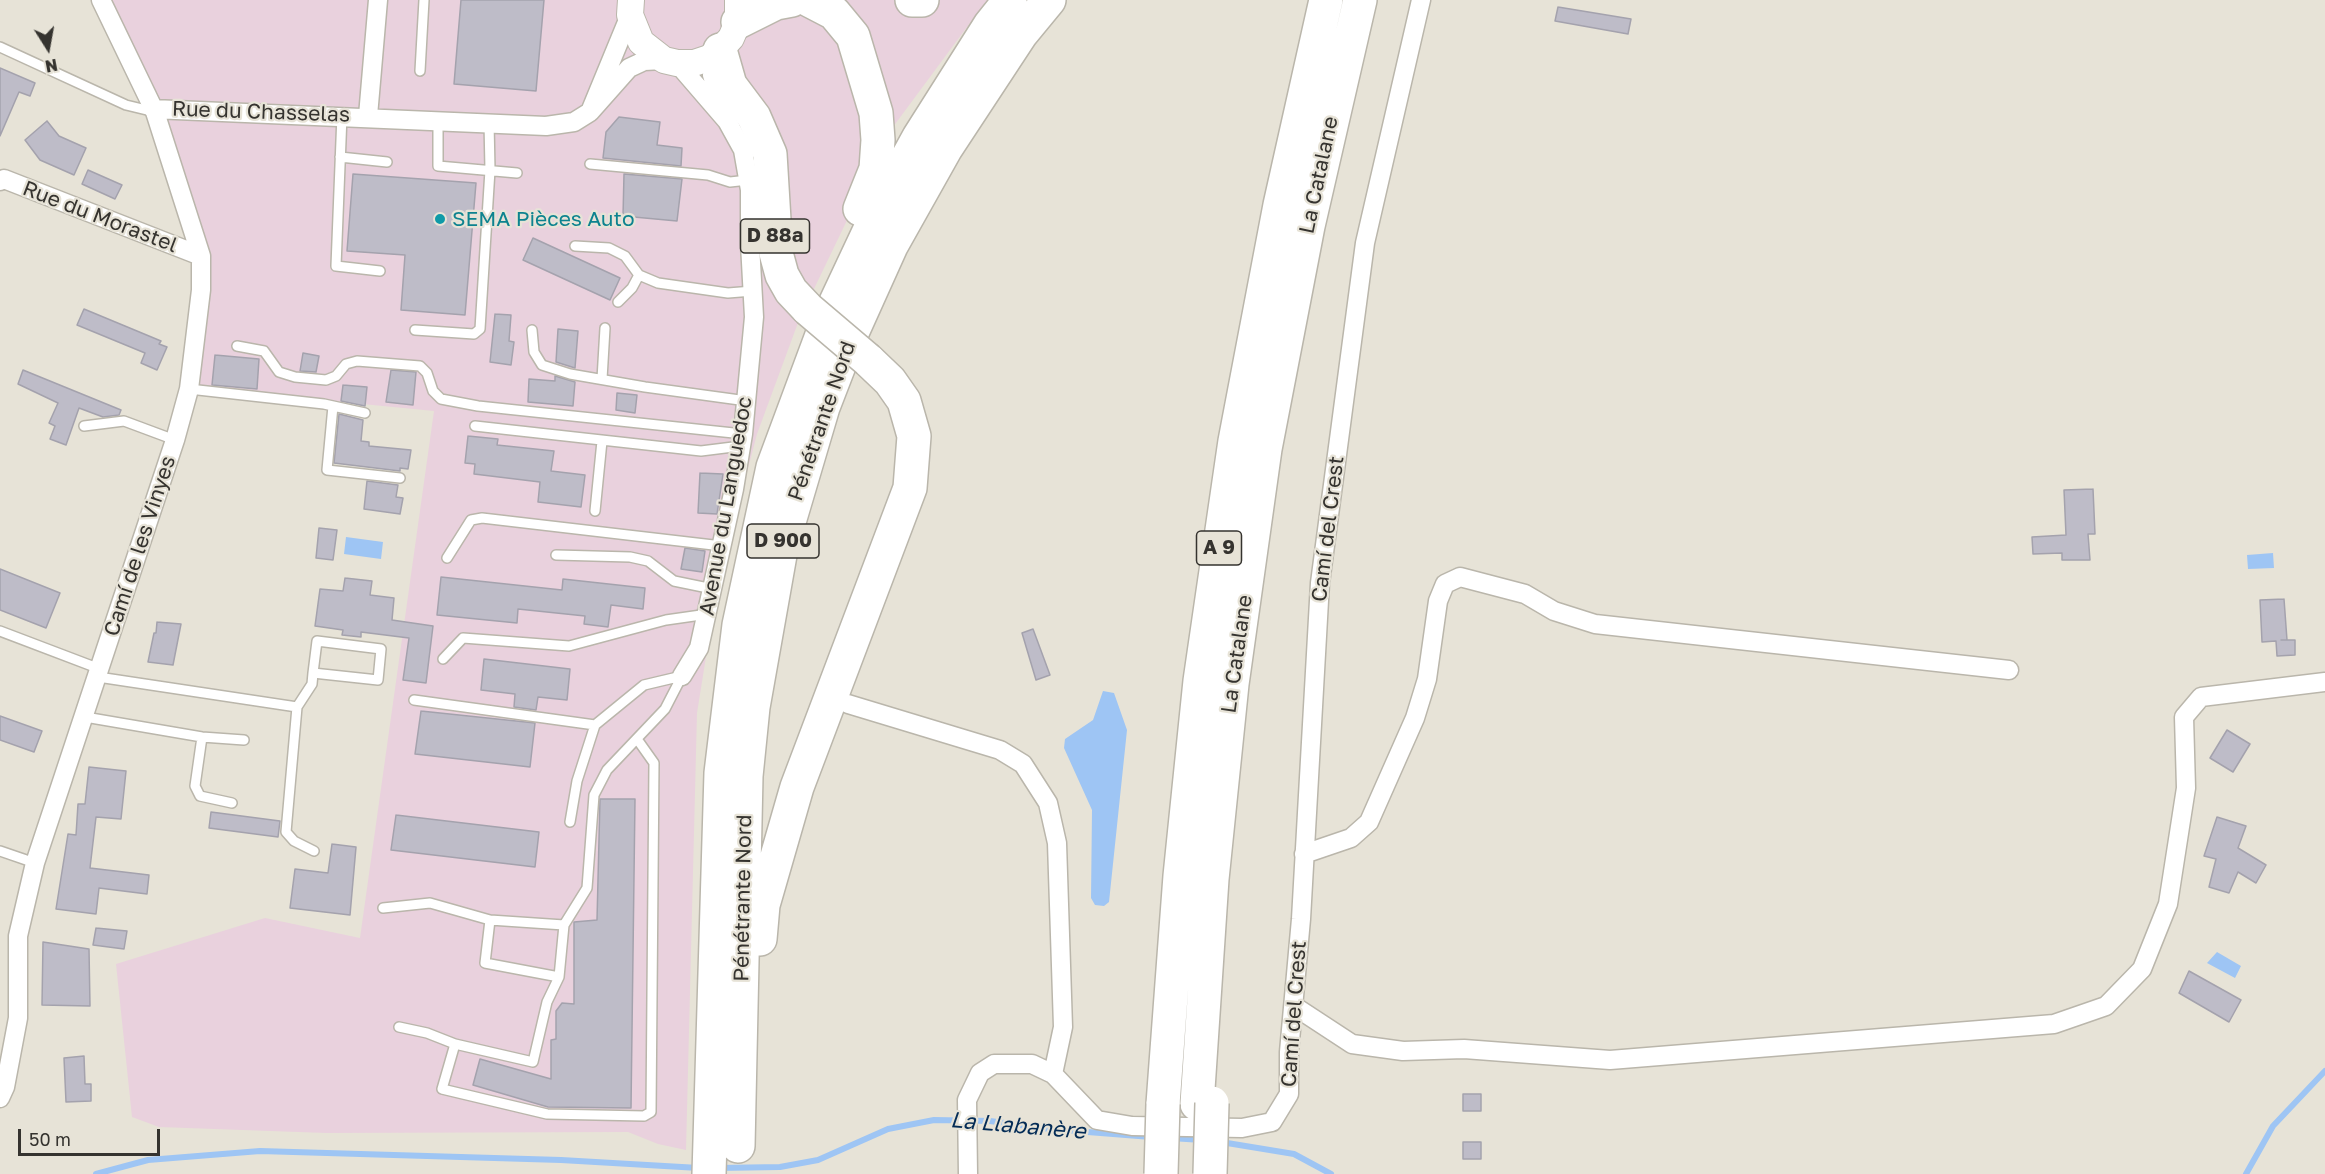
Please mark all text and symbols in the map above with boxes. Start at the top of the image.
north arrow [18,18,78,78]
text: N [44,55,59,77]
street label: Rue du Chasselas [172,96,350,128]
street label: La Catalane [1294,114,1344,236]
street label: Rue du Morastel [19,176,181,258]
place label: SEMA Pièces Auto [452,206,635,232]
marker: SEMA Pièces Auto [433,212,447,226]
road number: D 88a [740,219,810,253]
street label: Pénétrante Nord [783,338,861,504]
street label: Avenue du Languedoc [694,395,758,617]
street label: Camí de les Vinyes [99,453,181,639]
street label: Camí del Crest [1307,455,1349,603]
road number: D 900 [747,524,819,558]
road number: A 9 [1196,531,1242,565]
street label: La Catalane [1216,593,1258,715]
street label: Pénétrante Nord [729,814,757,982]
street label: Camí del Crest [1276,940,1312,1088]
water label: La Llabanère [949,1107,1087,1145]
scale bar [21,1117,164,1155]
text: 50 m [29,1128,71,1150]

